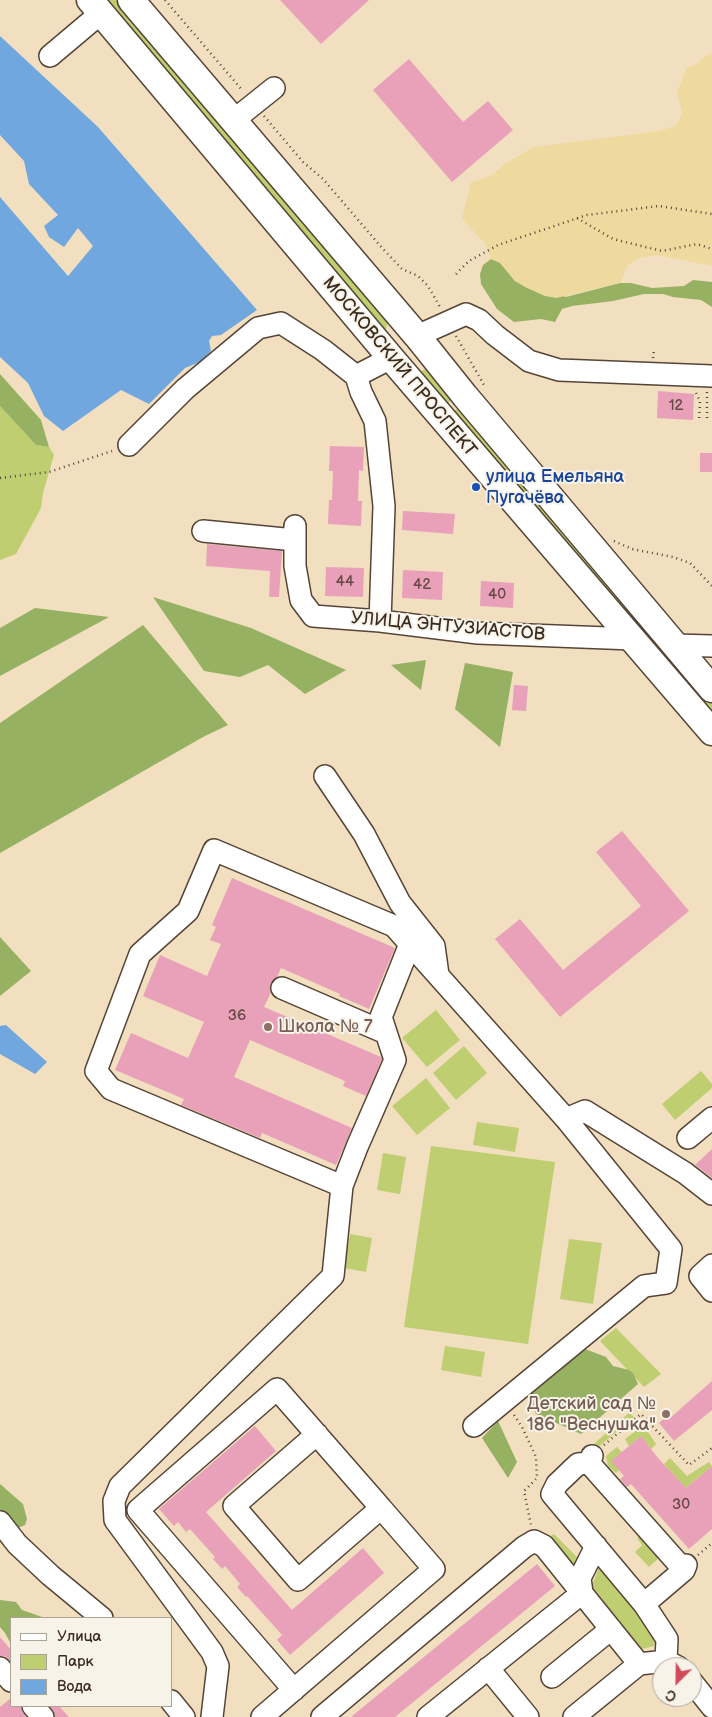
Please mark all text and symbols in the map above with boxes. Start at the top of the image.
street label: МОСКОВСКИЙ ПРОСПЕКТ [317,273,481,461]
house number: 12 [669,397,683,415]
place label: улица Емельяна Пугачёва [486,466,624,508]
marker: улица Емельяна Пугачёва [470,481,482,493]
house number: 44 [336,573,354,591]
house number: 42 [413,576,431,594]
house number: 40 [488,586,506,604]
street label: УЛИЦА ЭНТУЗИАСТОВ [350,608,546,646]
house number: 36 [228,1007,246,1025]
place label: Школа № 7 [278,1016,373,1038]
marker: Школа № 7 [262,1021,274,1033]
place label: Детский сад № 186 "Веснушка" [527,1393,656,1436]
marker: Детский сад № 186 "Веснушка" [660,1408,672,1420]
house number: 30 [672,1496,690,1514]
legend [10,1617,172,1707]
text: Улица [57,1627,101,1646]
text: Парк [57,1652,94,1671]
north arrow [652,1657,702,1707]
text: Вода [57,1677,92,1696]
text: С [664,1686,679,1705]

